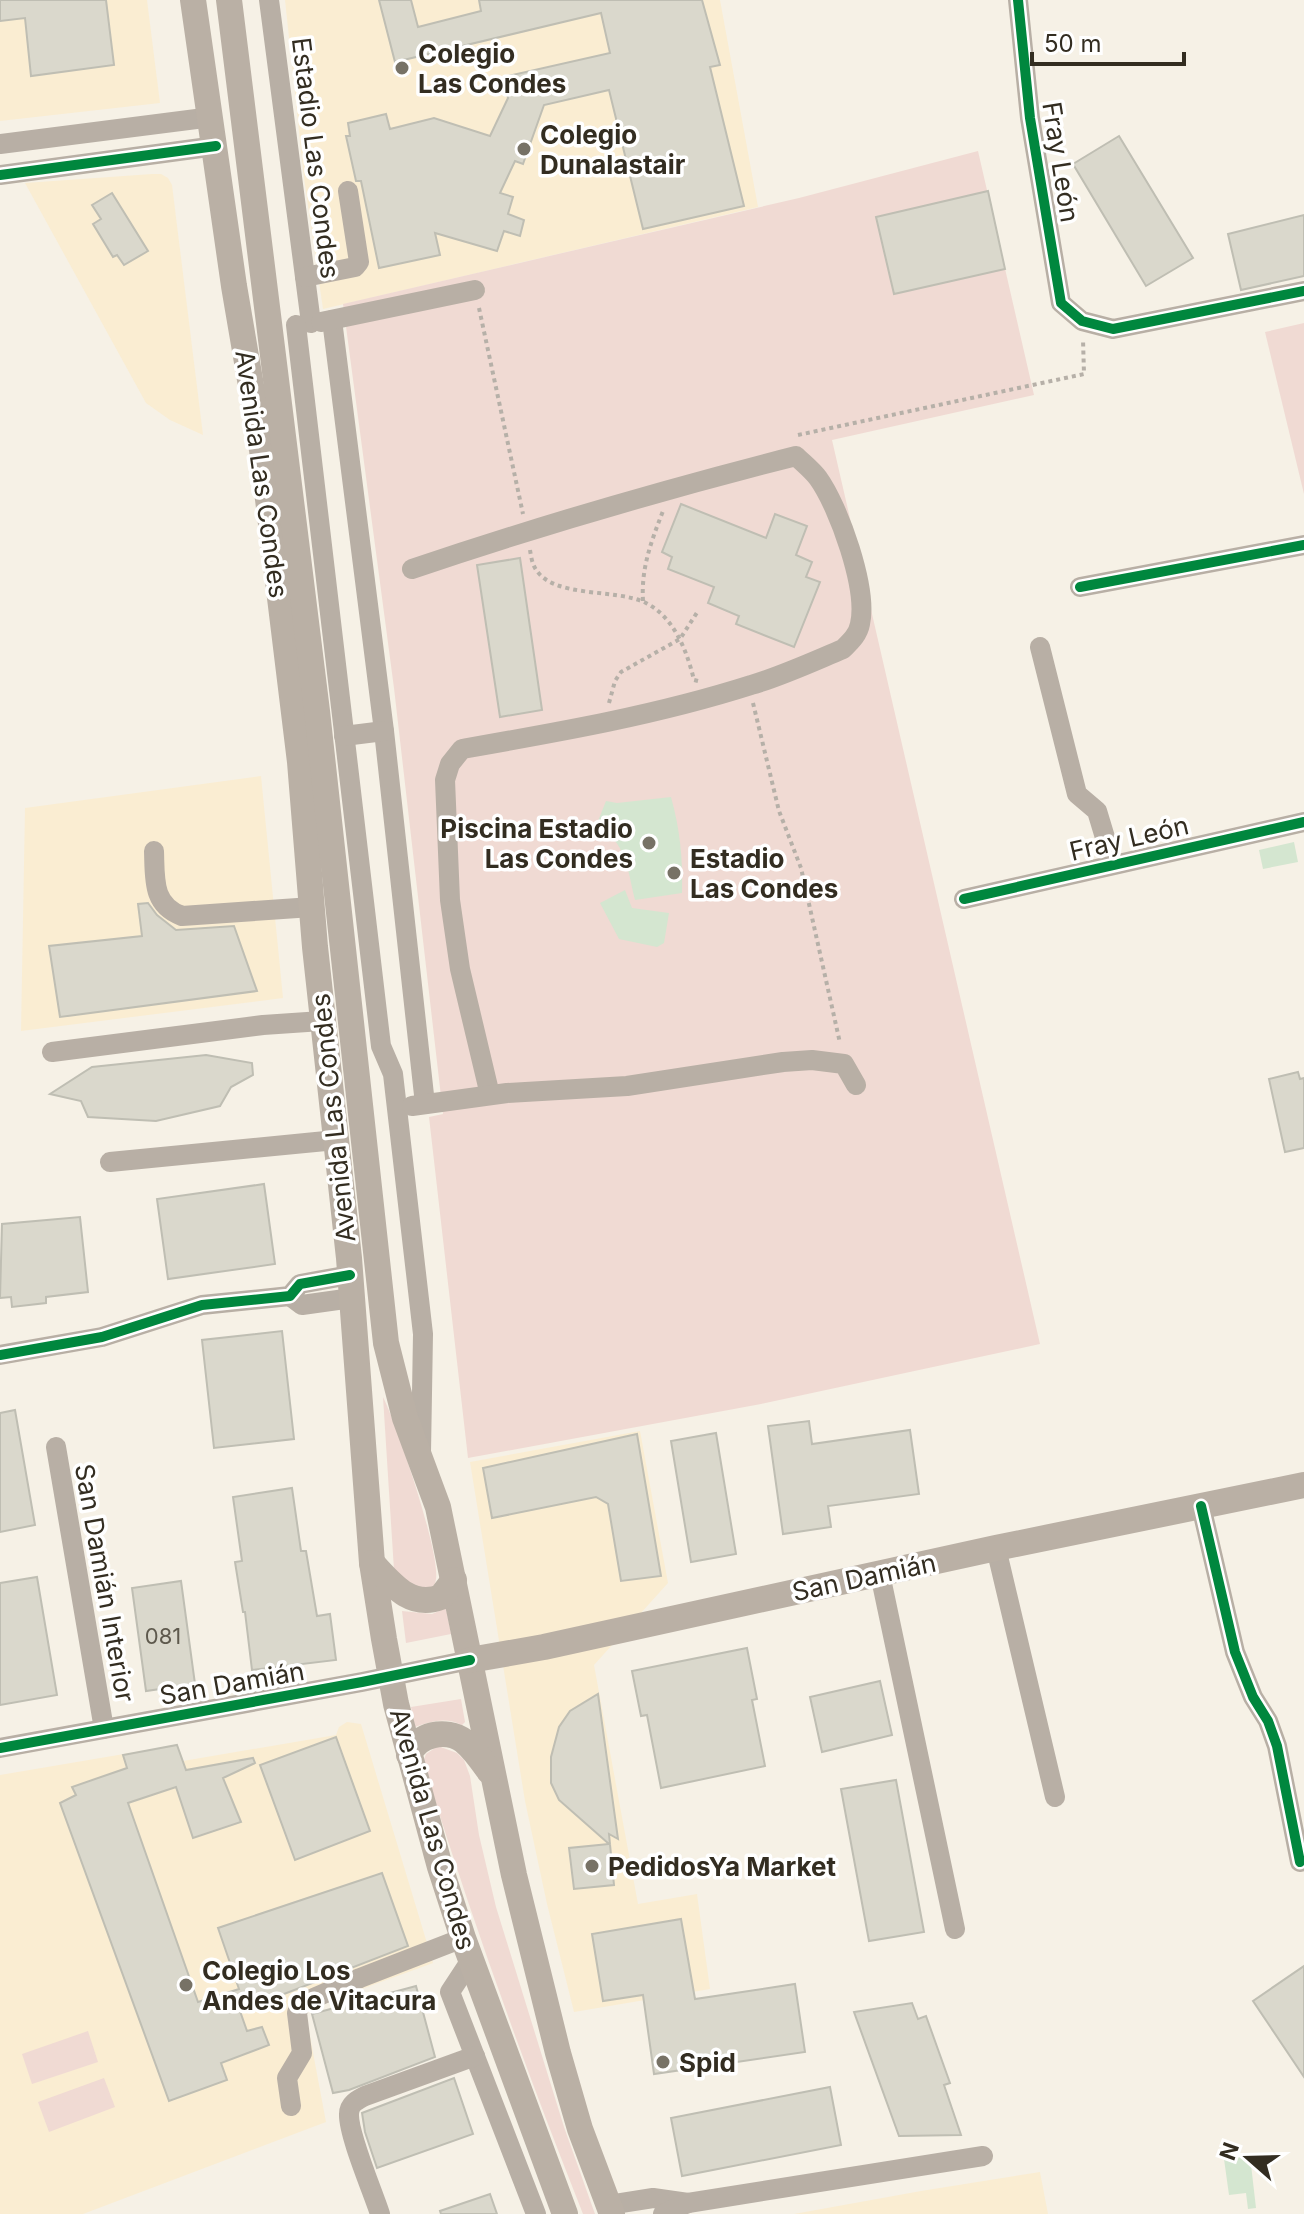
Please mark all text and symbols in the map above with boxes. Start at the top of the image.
scale bar [1032,16,1184,66]
text: 50 m [1044,29,1102,58]
street label: Estadio Las Condes [286,36,346,280]
place label: Colegio Las Condes [418,38,566,99]
marker: Colegio Las Condes [393,59,411,77]
street label: Fray León [1036,100,1086,224]
place label: Colegio Dunalastair [540,119,686,180]
marker: Colegio Dunalastair [515,140,533,158]
street label: Avenida Las Condes [229,348,295,600]
street label: Fray León [1066,809,1192,867]
place label: Piscina Estadio Las Condes [440,813,633,874]
marker: Piscina Estadio Las Condes [640,834,658,852]
place label: Estadio Las Condes [690,843,838,904]
marker: Estadio Las Condes [665,864,683,882]
street label: Avenida Las Condes [305,992,361,1244]
street label: San Damián Interior [69,1461,141,1705]
street label: San Damián [789,1547,939,1607]
house number: 081 [145,1623,181,1649]
street label: San Damián [157,1655,307,1711]
street label: Avenida Las Condes [384,1705,482,1953]
place label: PedidosYa Market [608,1851,836,1882]
marker: PedidosYa Market [583,1857,601,1875]
place label: Colegio Los Andes de Vitacura [202,1955,436,2016]
marker: Colegio Los Andes de Vitacura [177,1976,195,1994]
place label: Spid [679,2047,736,2078]
marker: Spid [654,2053,672,2071]
north arrow [1208,2118,1288,2198]
text: N [1214,2139,1244,2163]

